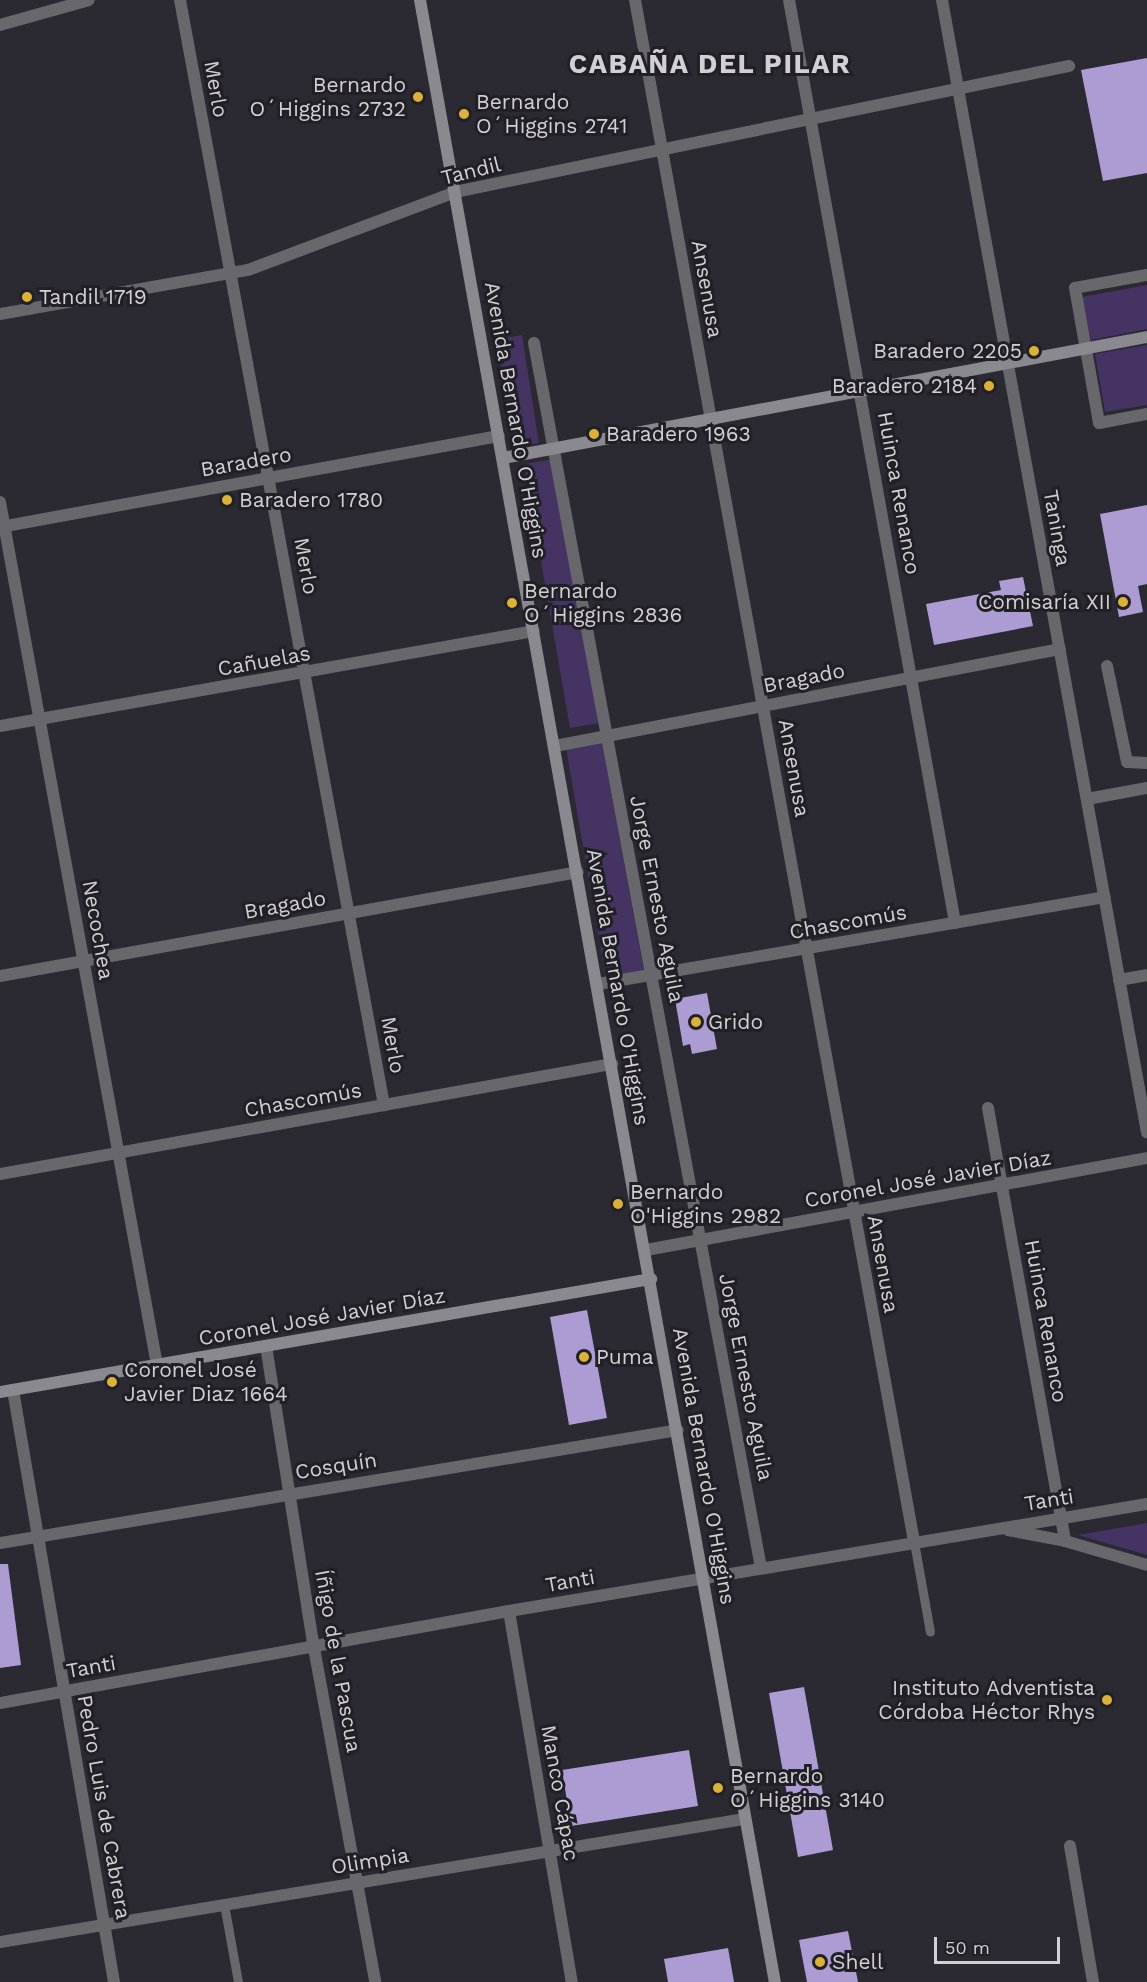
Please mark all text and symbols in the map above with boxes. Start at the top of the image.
district label: CABAÑA DEL PILAR [568,49,852,81]
street label: Merlo [199,59,233,119]
place label: Bernardo O´Higgins 2732 [249,72,406,122]
place label: Bernardo O´Higgins 2741 [476,89,627,139]
marker: Bernardo O´Higgins 2732 [411,90,425,104]
marker: Bernardo O´Higgins 2741 [457,107,471,121]
street label: Tandil [439,151,503,191]
street label: Ansenusa [686,238,728,340]
street label: Avenida Bernardo O'Higgins [479,279,553,561]
place label: Tandil 1719 [39,284,148,310]
marker: Tandil 1719 [20,290,34,304]
place label: Baradero 2205 [873,338,1022,364]
marker: Baradero 2205 [1027,344,1041,358]
place label: Baradero 2184 [832,373,977,399]
marker: Baradero 2184 [982,379,996,393]
street label: Huinca Renanco [872,409,926,577]
place label: Baradero 1963 [606,421,751,447]
marker: Baradero 1963 [587,427,601,441]
street label: Baradero [199,442,293,482]
place label: Baradero 1780 [239,487,384,513]
street label: Taninga [1038,488,1076,568]
marker: Baradero 1780 [220,493,234,507]
street label: Merlo [289,536,323,596]
place label: Bernardo O´Higgins 2836 [524,578,682,628]
place label: Comisaría XII [977,589,1111,615]
marker: Comisaría XII [1116,595,1130,609]
marker: Bernardo O´Higgins 2836 [505,596,519,610]
street label: Cañuelas [216,640,312,682]
street label: Bragado [761,658,847,698]
street label: Ansenusa [773,717,815,819]
street label: Jorge Ernesto Aguila [624,793,690,1005]
street label: Avenida Bernardo O'Higgins [581,846,655,1128]
street label: Necochea [77,878,119,982]
street label: Bragado [242,885,328,925]
street label: Chascomús [787,899,909,945]
place label: Grido [708,1009,763,1035]
street label: Merlo [376,1015,410,1075]
marker: Grido [689,1015,703,1029]
street label: Chascomús [242,1077,364,1123]
street label: Coronel José Javier Díaz [802,1145,1054,1213]
place label: Bernardo O'Higgins 2982 [630,1179,781,1229]
marker: Bernardo O'Higgins 2982 [611,1197,625,1211]
street label: Ansenusa [862,1213,904,1315]
street label: Huinca Renanco [1019,1237,1073,1405]
street label: Jorge Ernesto Aguila [713,1271,779,1483]
street label: Coronel José Javier Díaz [196,1283,448,1351]
street label: Avenida Bernardo O'Higgins [667,1325,741,1607]
place label: Puma [596,1344,654,1370]
marker: Puma [577,1350,591,1364]
place label: Coronel José Javier Diaz 1664 [124,1357,289,1407]
marker: Coronel José Javier Diaz 1664 [105,1375,119,1389]
street label: Cosquín [293,1447,379,1485]
street label: Tanti [1022,1484,1076,1516]
street label: Tanti [543,1564,597,1598]
street label: Íñigo de la Pascua [309,1567,367,1755]
street label: Tanti [64,1650,118,1684]
place label: Instituto Adventista Córdoba Héctor Rhys [877,1675,1095,1725]
street label: Pedro Luis de Cabrera [72,1693,136,1921]
marker: Instituto Adventista Córdoba Héctor Rhys [1100,1693,1114,1707]
street label: Manco Cápac [536,1723,584,1863]
place label: Bernardo O´Higgins 3140 [730,1763,885,1813]
marker: Bernardo O´Higgins 3140 [711,1781,725,1795]
street label: Olimpia [329,1842,411,1880]
scale bar [937,1925,1063,1963]
text: 50 m [945,1937,990,1958]
place label: Shell [832,1949,883,1975]
marker: Shell [813,1955,827,1969]

